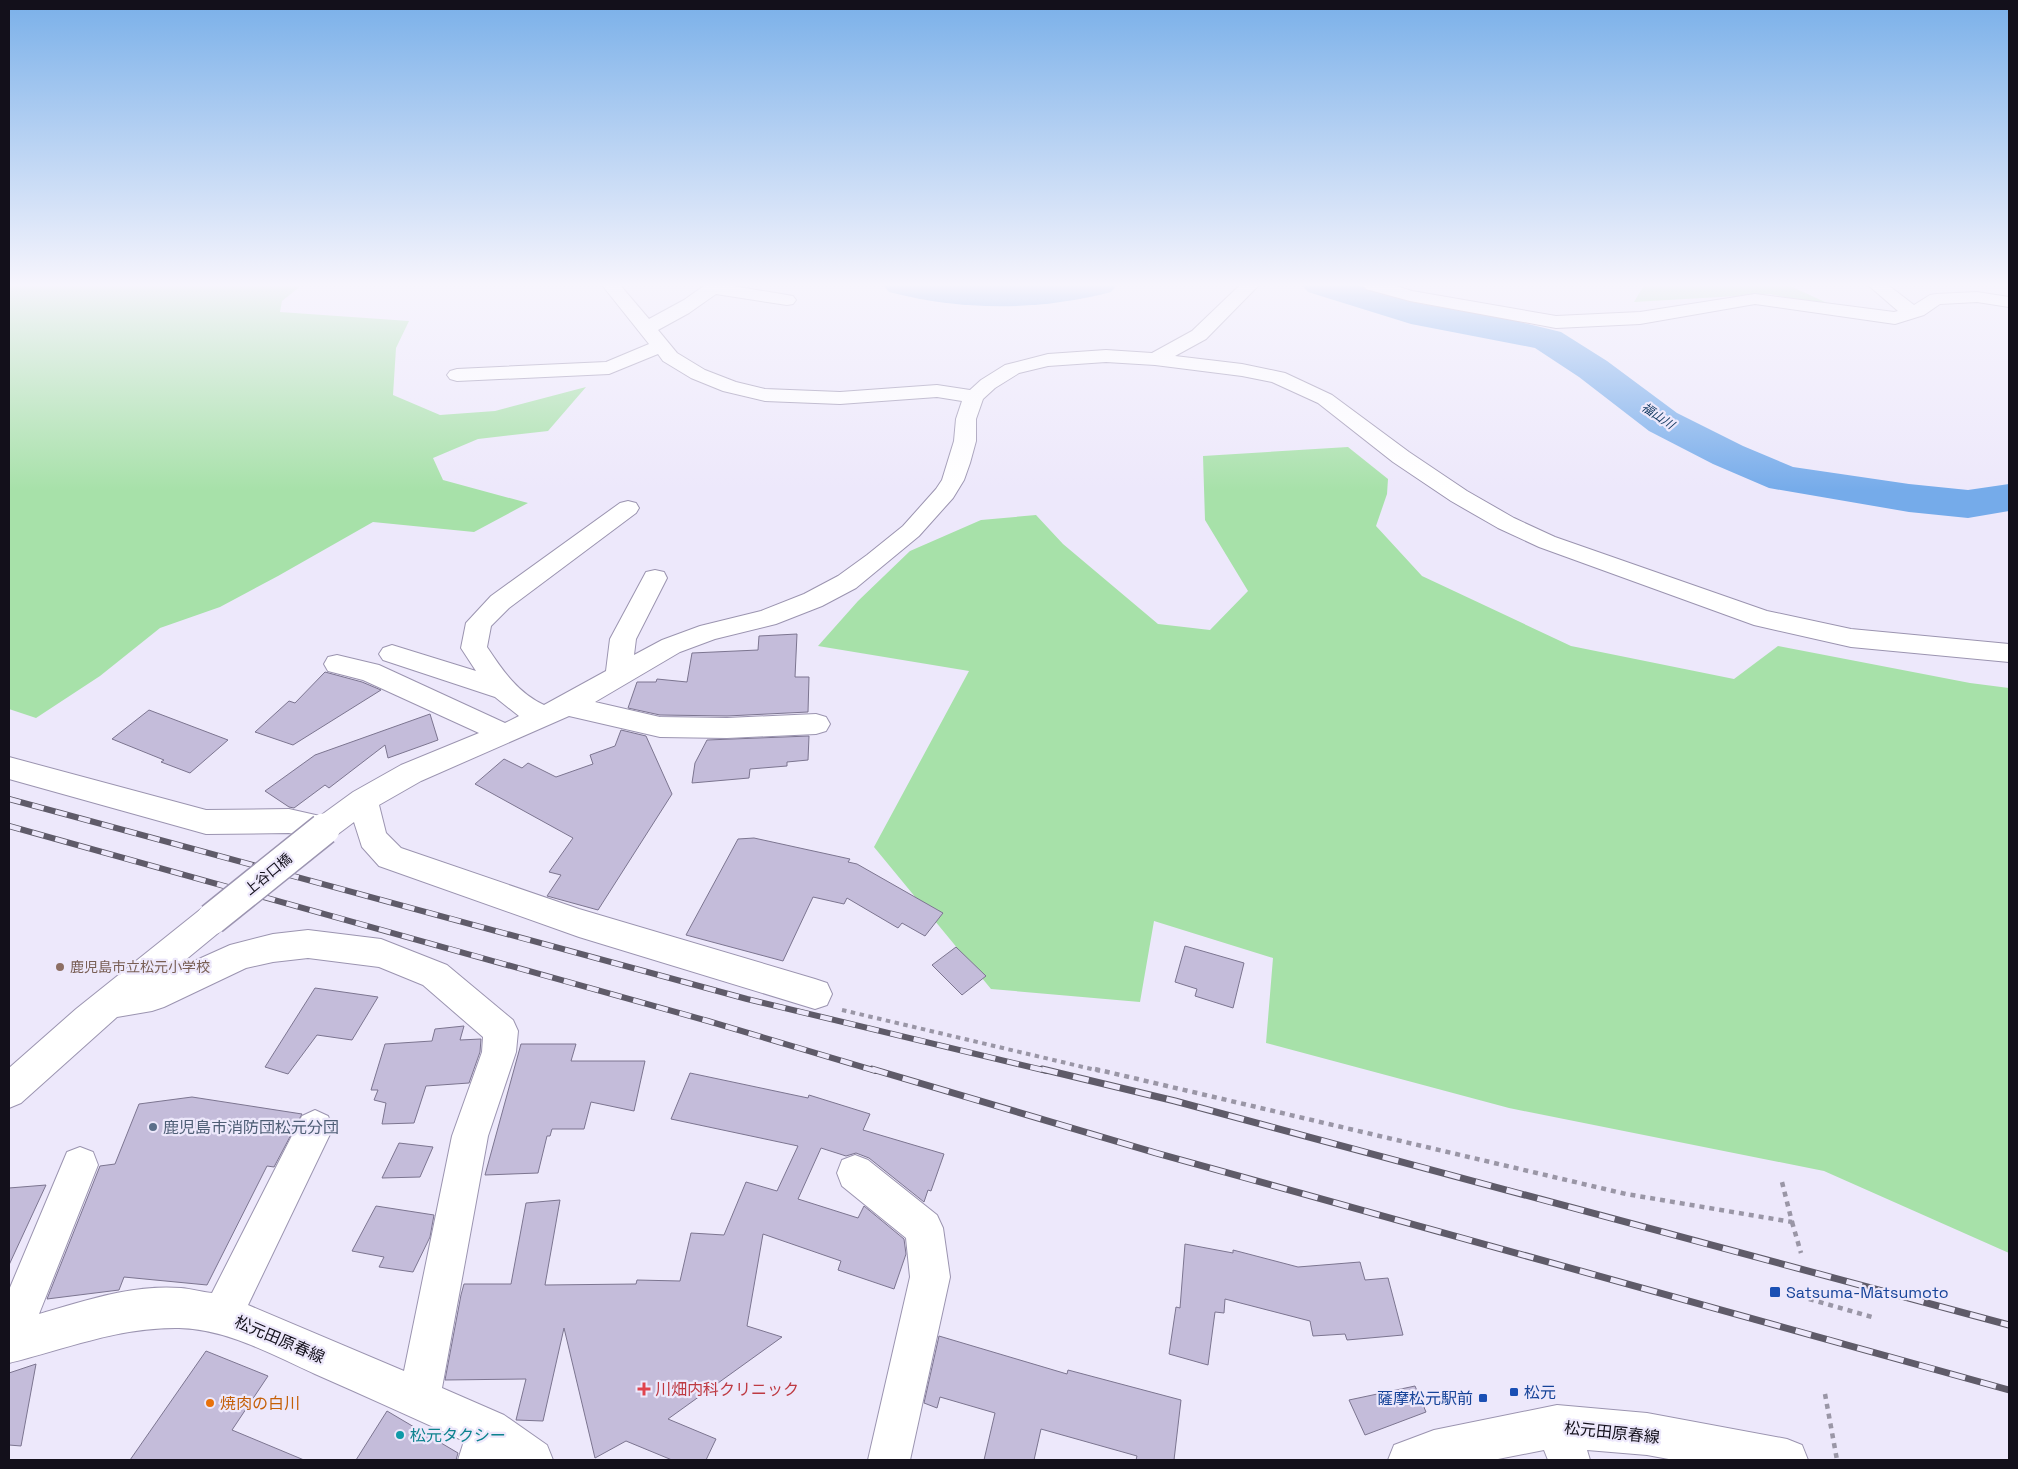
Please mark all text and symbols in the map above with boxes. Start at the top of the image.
water label: 福山川 [1639,399,1679,434]
street label: 上谷口橋 [241,849,295,899]
place label: 鹿児島市立松元小学校 [70,958,210,976]
marker: 鹿児島市立松元小学校 [54,961,66,973]
place label: 鹿児島市消防団松元分団 [163,1117,339,1138]
marker: 鹿児島市消防団松元分団 [147,1121,159,1133]
place label: Satsuma-Matsumoto [1786,1282,1949,1303]
marker: Satsuma-Matsumoto [1768,1285,1782,1299]
street label: 松元田原春線 [232,1311,328,1368]
place label: 川畑内科クリニック [655,1379,799,1400]
marker: 川畑内科クリニック [637,1382,651,1396]
place label: 松元 [1524,1382,1556,1403]
marker: 松元 [1508,1386,1520,1398]
place label: 薩摩松元駅前 [1377,1388,1473,1409]
marker: 薩摩松元駅前 [1477,1392,1489,1404]
place label: 焼肉の白川 [220,1393,300,1414]
marker: 焼肉の白川 [204,1397,216,1409]
street label: 松元田原春線 [1563,1417,1661,1448]
place label: 松元タクシー [410,1425,506,1446]
marker: 松元タクシー [394,1429,406,1441]

